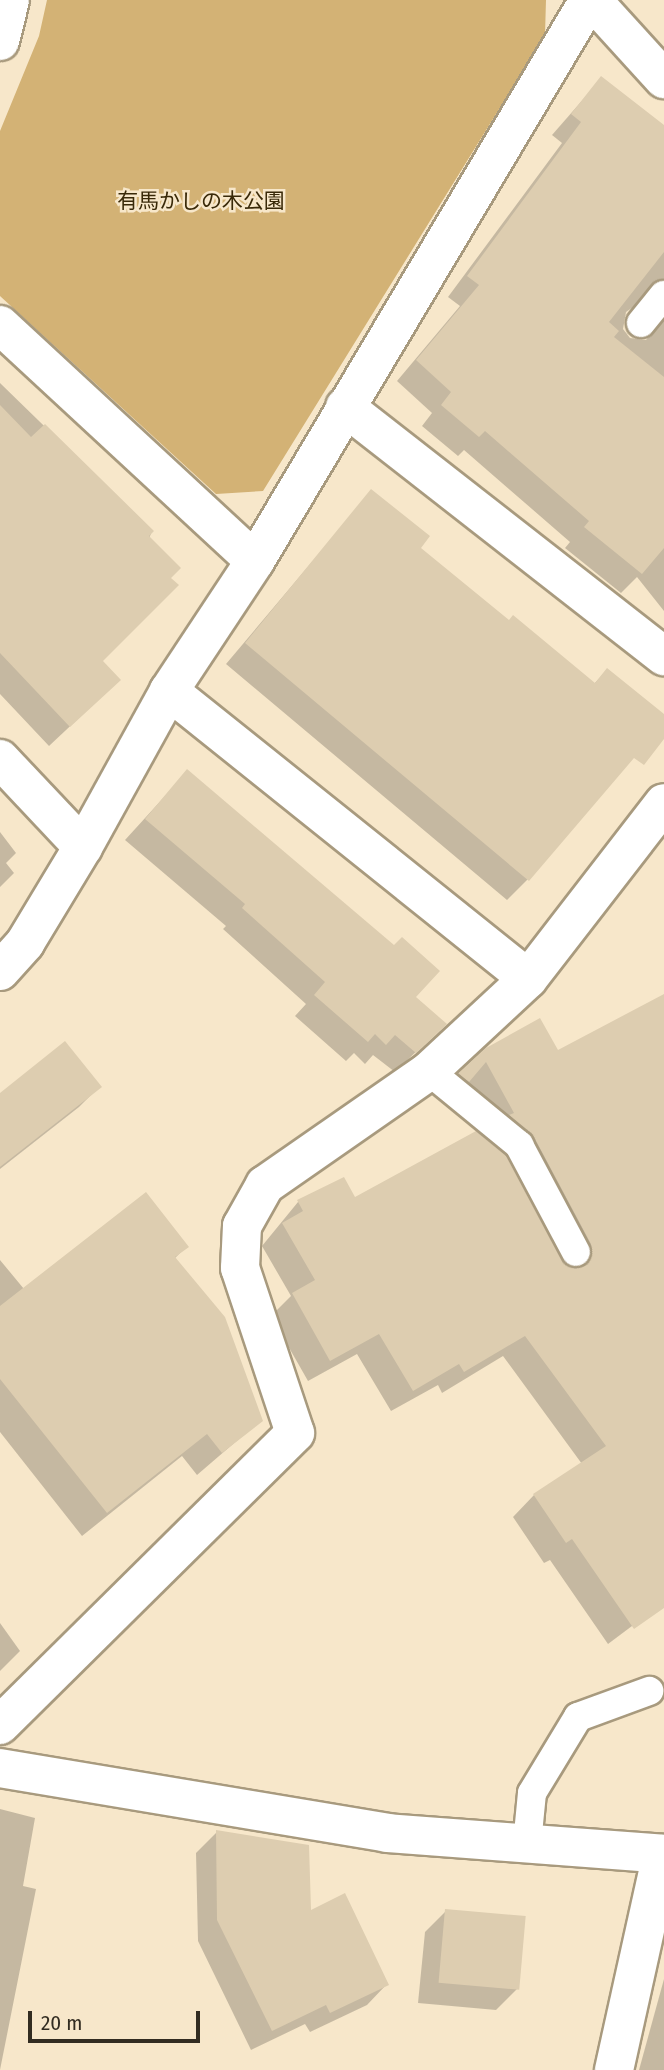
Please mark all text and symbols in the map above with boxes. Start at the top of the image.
park label: 有馬かしの木公園 [117,188,285,214]
scale bar [32,1996,203,2040]
text: 20 m [41,2010,82,2036]

